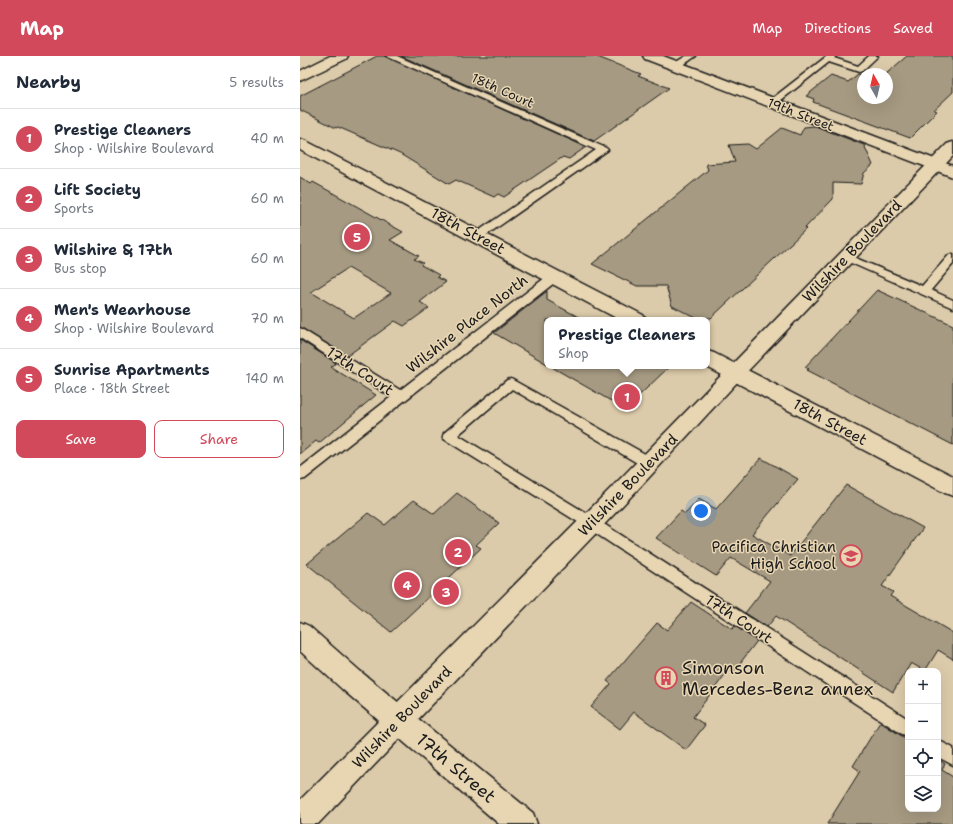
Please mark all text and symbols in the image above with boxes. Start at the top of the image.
text: Map [20,16,64,41]
text: Map [753,19,783,37]
text: Directions [805,19,871,37]
text: Saved [893,19,933,37]
north arrow [857,68,893,104]
street label: 18th Court [469,69,537,112]
text: Nearby [16,71,81,93]
text: 5 results [229,74,284,91]
street label: 19th Street [765,94,837,135]
text: Prestige Cleaners [54,120,191,140]
text: 1 [26,130,32,147]
text: 40 m [250,130,284,147]
text: Shop · Wilshire Boulevard [54,140,214,157]
text: Lift Society [54,180,141,200]
text: 2 [24,190,34,207]
text: 60 m [251,190,284,207]
street label: Wilshire Boulevard [798,195,907,307]
text: Sports [54,200,94,217]
street label: 18th Street [427,203,509,259]
pin: 5 [344,222,370,252]
text: Wilshire & 17th [54,240,172,260]
text: 3 [24,250,34,267]
text: 60 m [251,250,284,267]
text: Bus stop [54,260,106,277]
street label: Wilshire Place North [402,270,532,378]
text: Men's Wearhouse [54,300,191,320]
text: 4 [24,310,34,327]
text: 70 m [250,310,284,327]
popup [544,317,710,369]
text: Shop · Wilshire Boulevard [54,320,214,337]
text: Prestige Cleaners [558,325,696,345]
street label: 17th Court [323,342,397,400]
text: Shop [558,345,589,362]
text: Sunrise Apartments [54,360,210,380]
text: 5 [25,370,33,387]
text: 140 m [245,370,284,387]
text: Place · 18th Street [54,380,170,397]
pin: 1 [614,382,640,412]
street label: 18th Street [789,394,871,450]
button: Save [16,420,146,458]
button: Share [154,420,284,458]
street label: Wilshire Boulevard [574,429,683,541]
your location [691,501,711,521]
pin: 2 [445,537,471,567]
place label: Pacifica Christian High School [712,537,836,574]
school or university icon: Pacifica Christian High School [838,543,864,569]
pin: 4 [394,570,420,600]
pin: 3 [433,577,459,607]
street label: 17th Court [702,590,776,648]
place label: Simonson Mercedes-Benz annex [682,656,873,701]
street label: Wilshire Boulevard [348,661,457,773]
building icon: Simonson Mercedes-Benz annex [653,665,679,691]
map controls [905,668,941,812]
button: + [905,668,941,704]
button: − [905,704,941,740]
street label: 17th Street [411,728,501,808]
button: locate [905,740,941,776]
button: layers [905,776,941,812]

